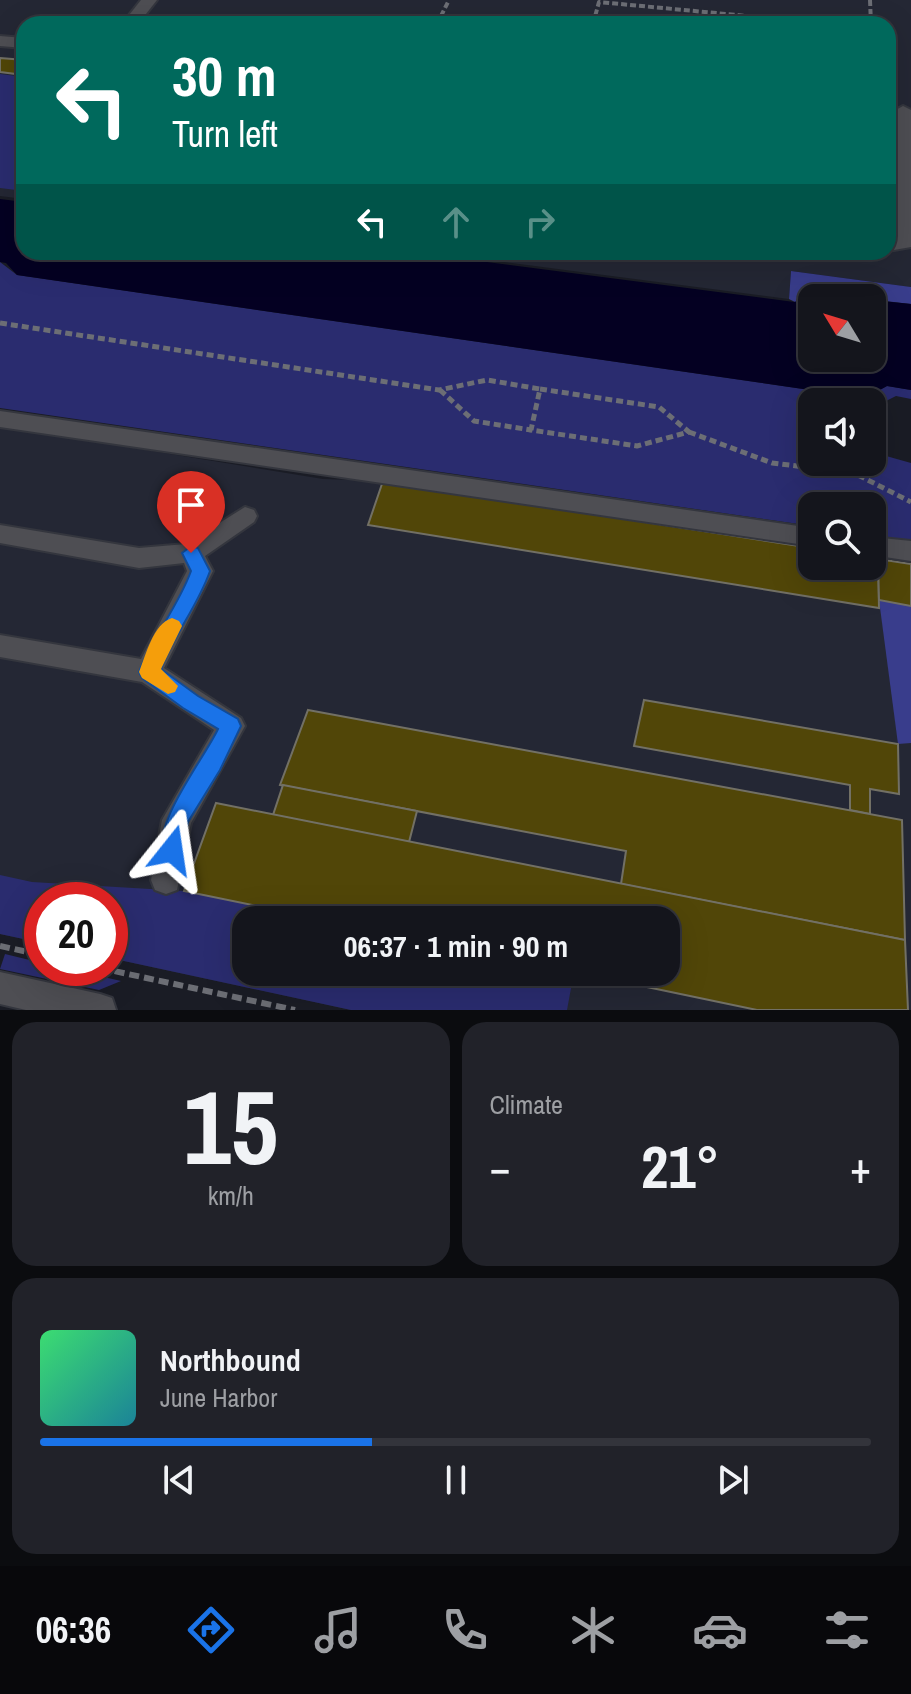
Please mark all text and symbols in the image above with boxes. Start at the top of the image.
text: 30 m [172,38,277,113]
icon: left [40,48,144,152]
text: Turn left [172,110,278,158]
icon: left [350,200,394,244]
icon: ahead [434,200,478,244]
icon: right [518,200,562,244]
north arrow [798,284,886,372]
map controls [798,284,886,580]
button: sound [798,388,886,476]
pin [157,471,225,553]
icon: arrive [169,483,213,527]
button: search [798,492,886,580]
position arrow [130,808,214,892]
speed limit sign: 20 [24,882,128,986]
text: 06:37 · 1 min · 90 m [344,926,568,966]
text: 15 [183,1056,278,1196]
text: Climate [490,1087,563,1122]
text: 21° [641,1126,720,1207]
text: − [490,1137,511,1197]
text: + [850,1137,871,1197]
text: km/h [208,1178,254,1213]
text: Northbound [160,1340,301,1380]
text: June Harbor [160,1380,277,1415]
icon: previous [157,1458,201,1502]
icon: pause [434,1458,478,1502]
icon: next [711,1458,755,1502]
icon: directions [183,1602,239,1658]
icon: music [310,1602,366,1658]
icon: phone [437,1602,493,1658]
icon: climate [565,1602,621,1658]
icon: car [692,1602,748,1658]
icon: filters [819,1602,875,1658]
text: 06:36 [36,1606,111,1654]

